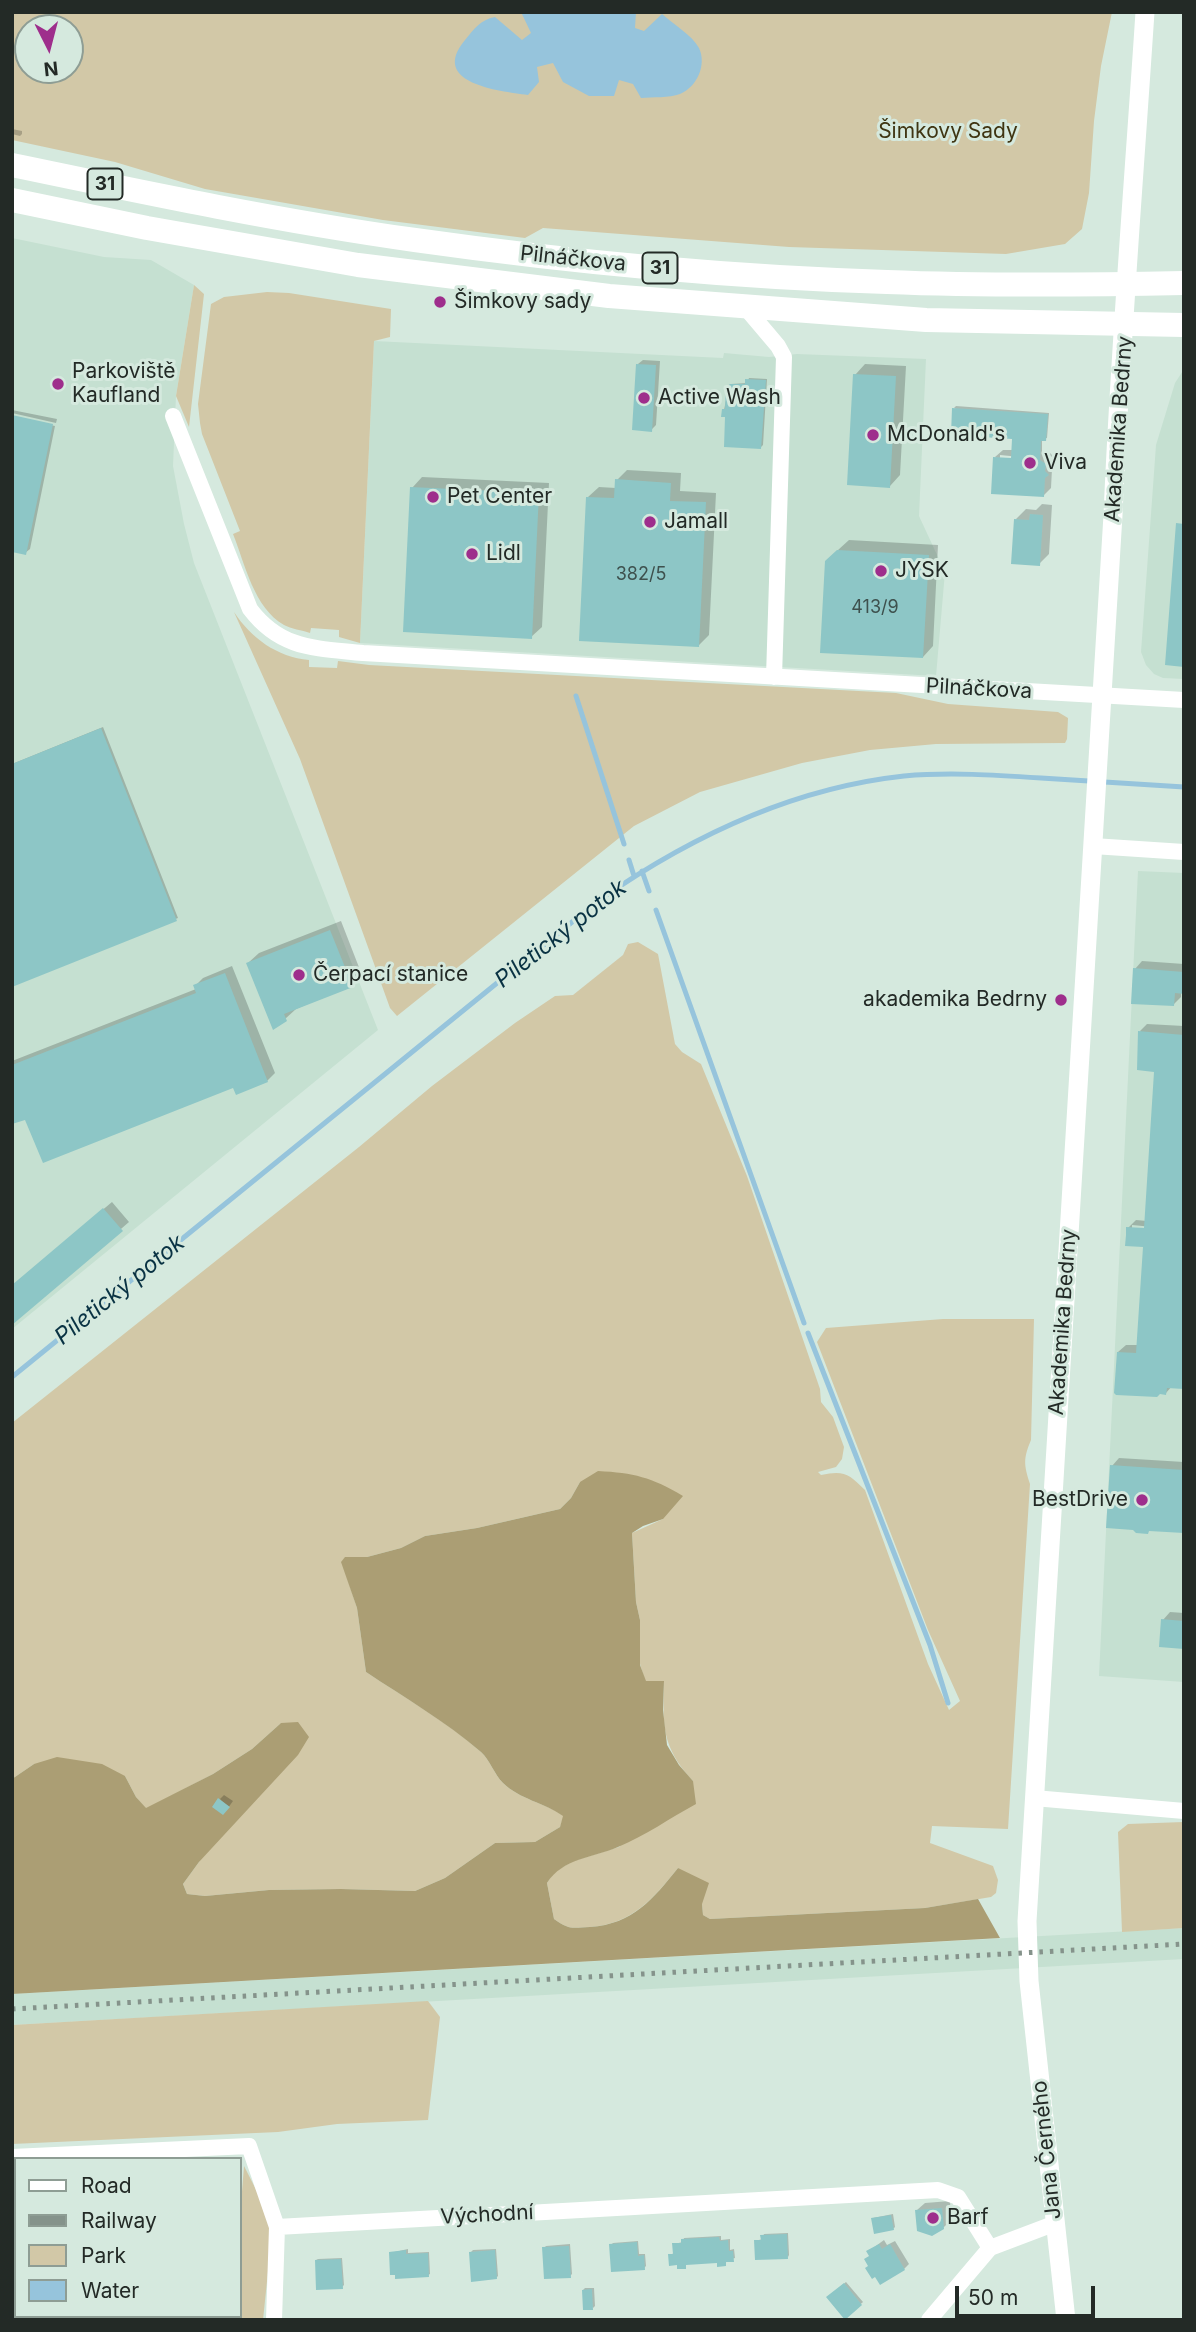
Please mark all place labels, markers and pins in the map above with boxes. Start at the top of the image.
place label: Šimkovy sady [454,289,591,315]
marker: Šimkovy sady [432,294,448,310]
place label: Parkoviště Kaufland [72,359,176,409]
marker: Parkoviště Kaufland [50,376,66,392]
place label: Active Wash [658,385,781,411]
marker: Active Wash [636,390,652,406]
place label: McDonald's [887,422,1005,448]
marker: McDonald's [865,427,881,443]
place label: Viva [1044,450,1087,476]
marker: Viva [1022,455,1038,471]
place label: Pet Center [447,484,552,510]
marker: Pet Center [425,489,441,505]
place label: Jamall [664,509,728,535]
marker: Jamall [642,514,658,530]
place label: Lidl [486,541,521,567]
marker: Lidl [464,546,480,562]
place label: JYSK [895,558,949,584]
marker: JYSK [873,563,889,579]
place label: Čerpací stanice [313,962,468,988]
marker: Čerpací stanice [291,967,307,983]
place label: akademika Bedrny [863,987,1047,1013]
marker: akademika Bedrny [1053,992,1069,1008]
place label: BestDrive [1032,1487,1128,1513]
marker: BestDrive [1134,1492,1150,1508]
place label: Barf [947,2205,989,2231]
marker: Barf [925,2210,941,2226]

